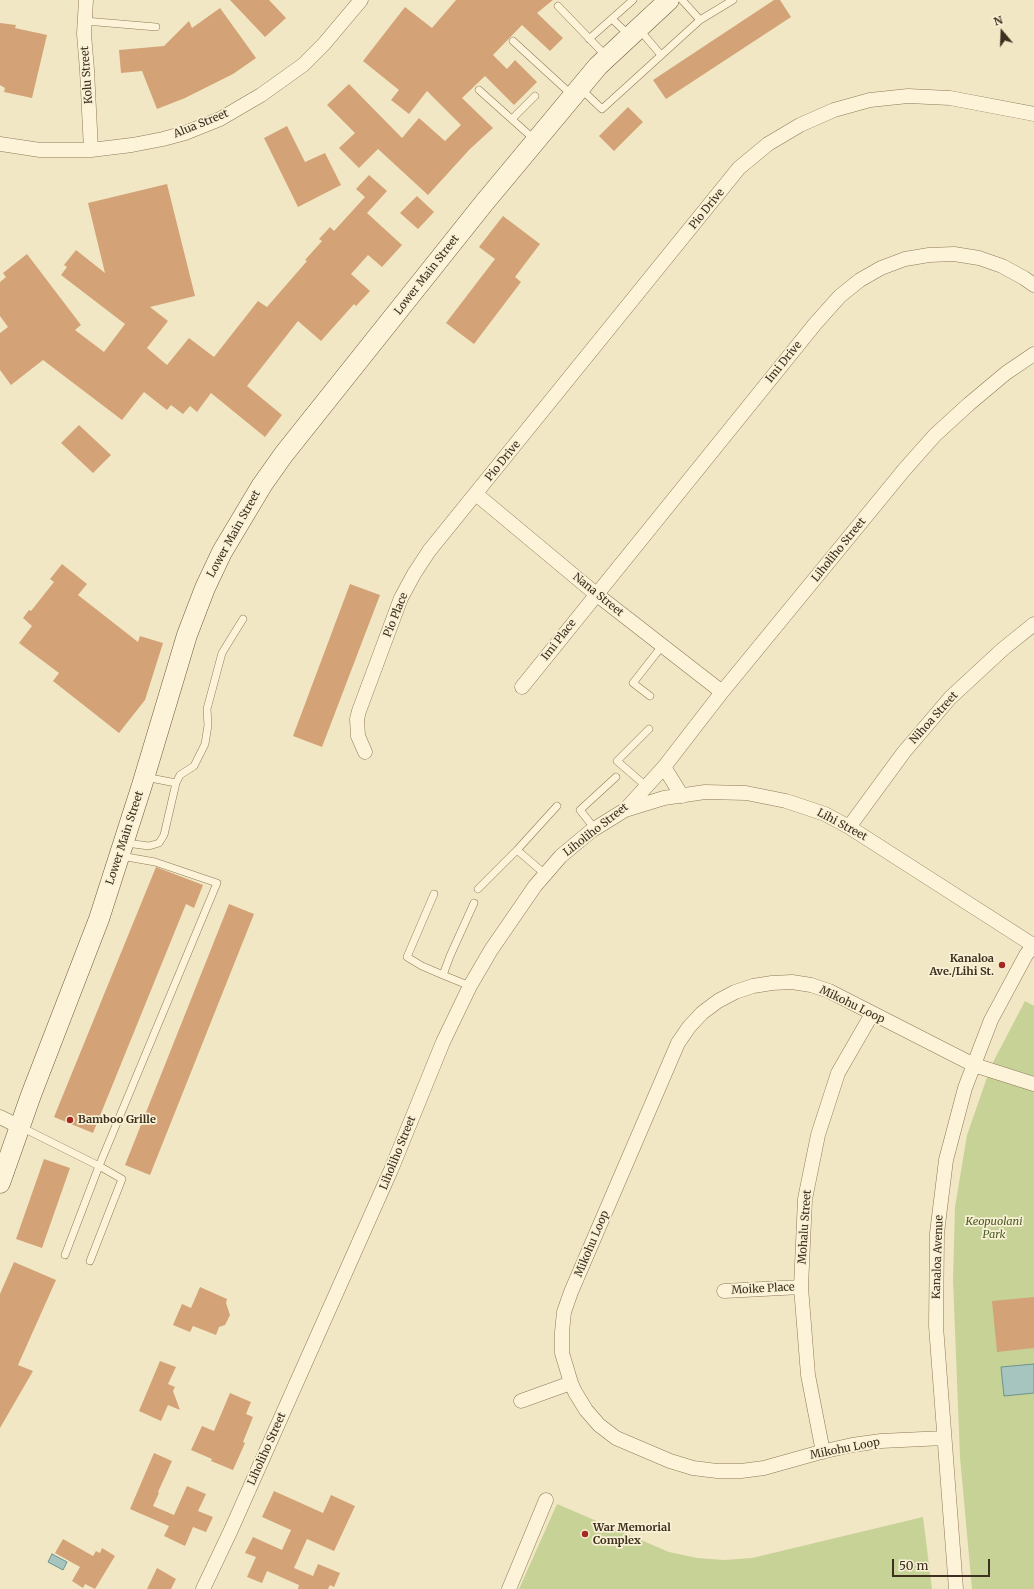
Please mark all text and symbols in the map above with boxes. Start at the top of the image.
north arrow [982,12,1022,52]
text: N [992,13,1004,29]
street label: Kolu Street [78,45,96,105]
street label: Alua Street [172,107,230,141]
street label: Pio Drive [687,186,727,232]
street label: Lower Main Street [392,232,462,318]
street label: Imi Drive [763,339,805,385]
street label: Pio Drive [483,438,523,484]
street label: Lower Main Street [205,488,263,580]
street label: Liholiho Street [809,515,869,585]
street label: Nana Street [570,571,626,619]
street label: Pio Place [381,591,411,639]
street label: Imi Place [539,617,579,663]
street label: Nihoa Street [907,689,961,747]
street label: Lower Main Street [104,790,146,886]
street label: Liholiho Street [561,801,631,859]
street label: Lihi Street [815,806,869,844]
place label: Kanaloa Ave./Lihi St. [929,952,994,978]
marker: Kanaloa Ave./Lihi St. [997,960,1007,970]
street label: Mikohu Loop [817,984,887,1026]
place label: Bamboo Grille [78,1113,156,1127]
street label: Liholiho Street [377,1114,419,1192]
marker: Bamboo Grille [65,1115,75,1125]
street label: Mohalu Street [796,1189,814,1265]
street label: Mikohu Loop [572,1209,612,1279]
street label: Kanaloa Avenue [930,1215,946,1299]
park label: Keopuolani Park [966,1215,1022,1241]
street label: Moike Place [731,1281,795,1297]
street label: Liholiho Street [245,1410,289,1488]
street label: Mikohu Loop [809,1436,881,1462]
place label: War Memorial Complex [593,1521,671,1547]
marker: War Memorial Complex [580,1529,590,1539]
scale bar [894,1551,992,1577]
text: 50 m [899,1558,928,1573]

